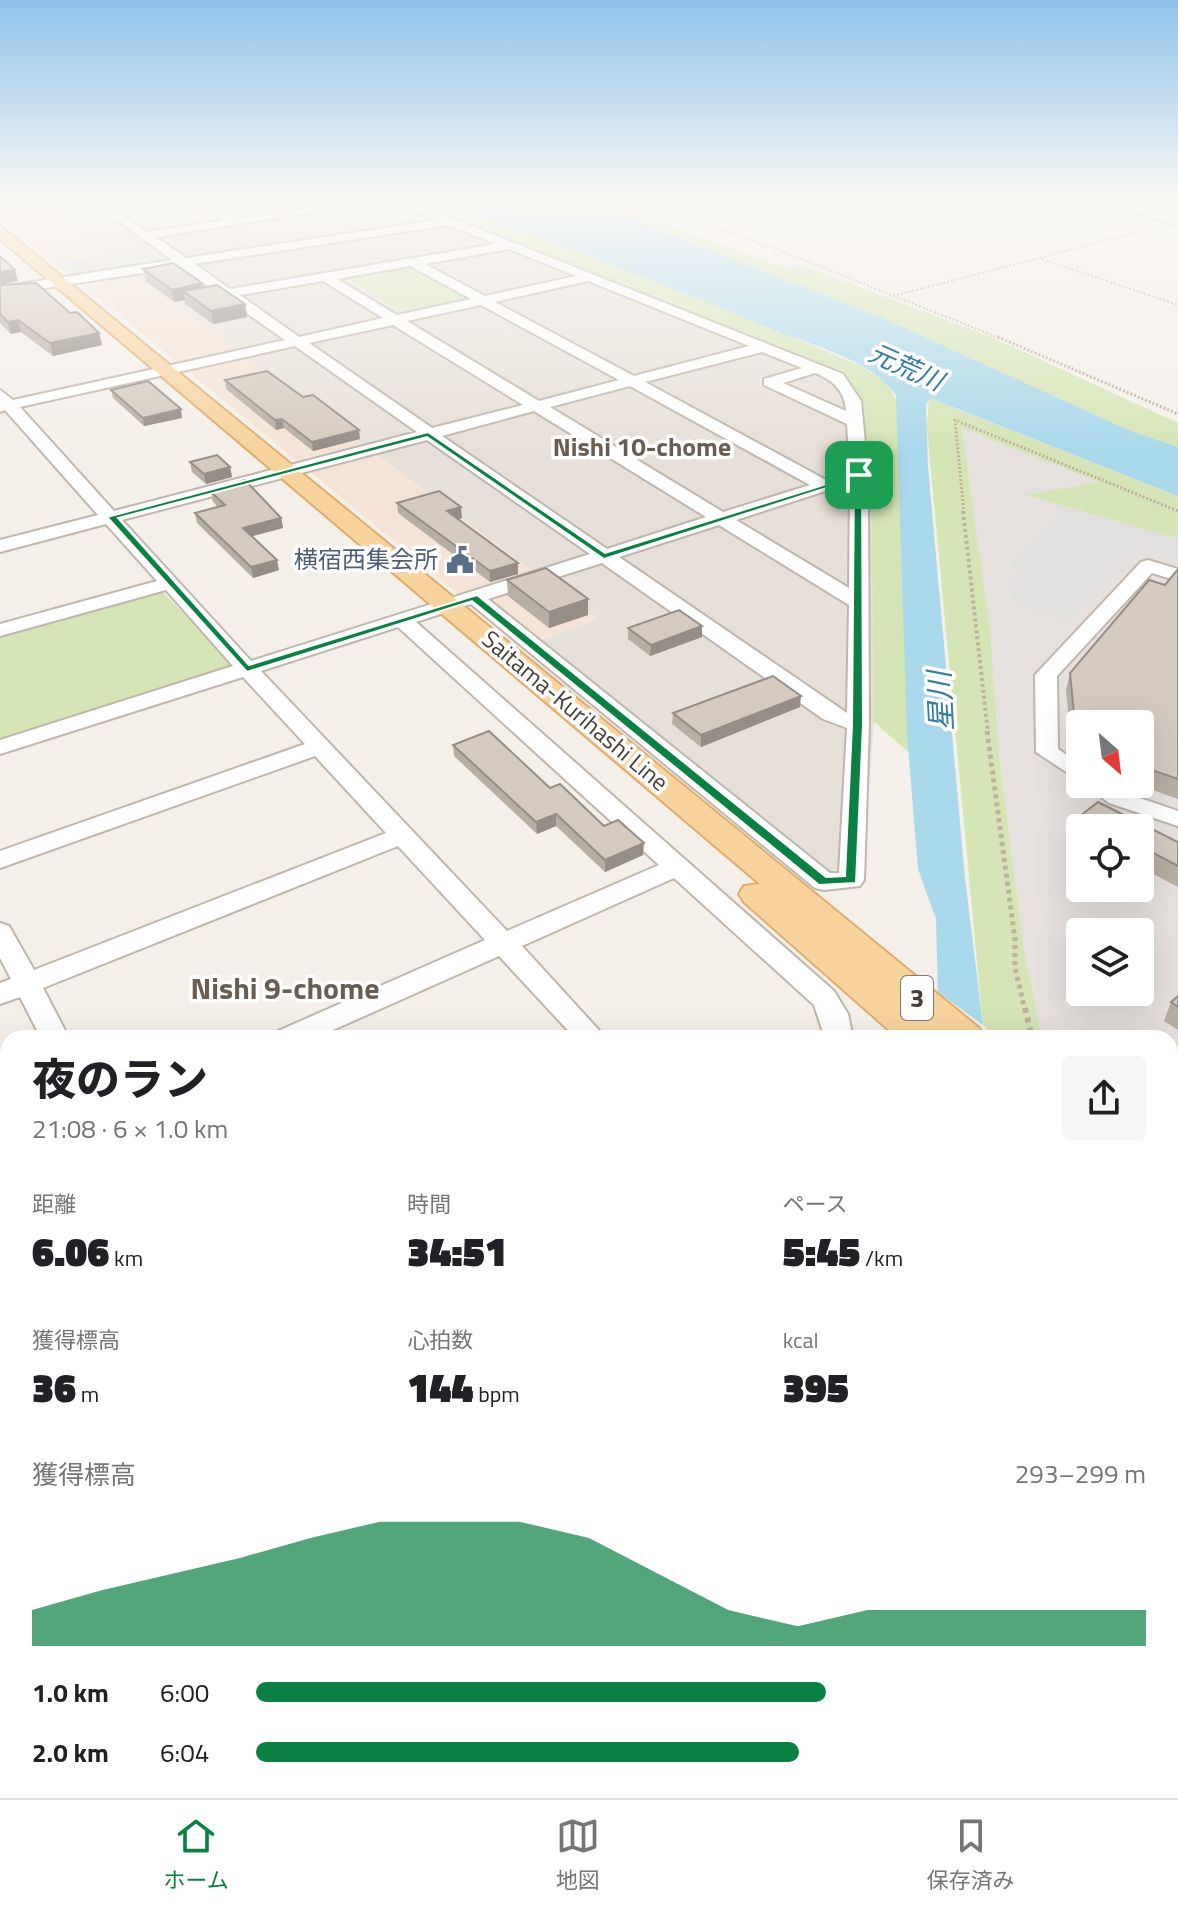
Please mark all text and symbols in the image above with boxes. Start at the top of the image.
water label: 元荒川 [863,333,952,401]
district label: Nishi 10-chome [553,427,731,466]
pin [825,441,893,509]
icon: arrive [837,453,881,497]
place label: 横宿西集会所 [294,541,438,577]
public building icon: 横宿西集会所 [445,545,475,575]
street label: Saitama-Kurihashi Line [474,621,677,799]
water label: 星川 [915,667,965,732]
north arrow [1066,710,1154,798]
map controls [1066,710,1154,1006]
button: locate [1066,814,1154,902]
button: layers [1066,918,1154,1006]
district label: Nishi 9-chome [190,965,380,1011]
road number: 3 [901,976,933,1020]
text: 夜のラン [32,1045,208,1112]
button: share [1062,1056,1146,1140]
text: 21:08 · 6 × 1.0 km [32,1109,228,1148]
text: 距離 [32,1187,76,1221]
text: 時間 [407,1187,451,1221]
text: ペース [783,1187,848,1221]
text: 6.06 [32,1221,109,1282]
text: 34:51 [407,1221,507,1282]
text: 5:45 [783,1221,860,1282]
text: km [109,1241,143,1275]
text: /km [860,1241,903,1275]
text: 獲得標高 [32,1323,120,1357]
text: 心拍数 [407,1323,473,1357]
text: kcal [783,1323,819,1357]
text: 36 [32,1357,76,1418]
text: 144 [407,1357,473,1418]
text: 395 [783,1357,849,1418]
text: m [76,1377,99,1411]
text: bpm [473,1377,520,1411]
text: 293–299 m [1015,1454,1146,1493]
text: 獲得標高 [32,1455,136,1494]
text: 1.0 km [32,1673,109,1712]
text: 6:00 [160,1673,209,1712]
text: 2.0 km [32,1733,109,1772]
text: 6:04 [160,1733,209,1772]
tab: ホーム [163,1814,229,1897]
tab: 地図 [556,1814,600,1897]
tab: 保存済み [927,1814,1015,1897]

